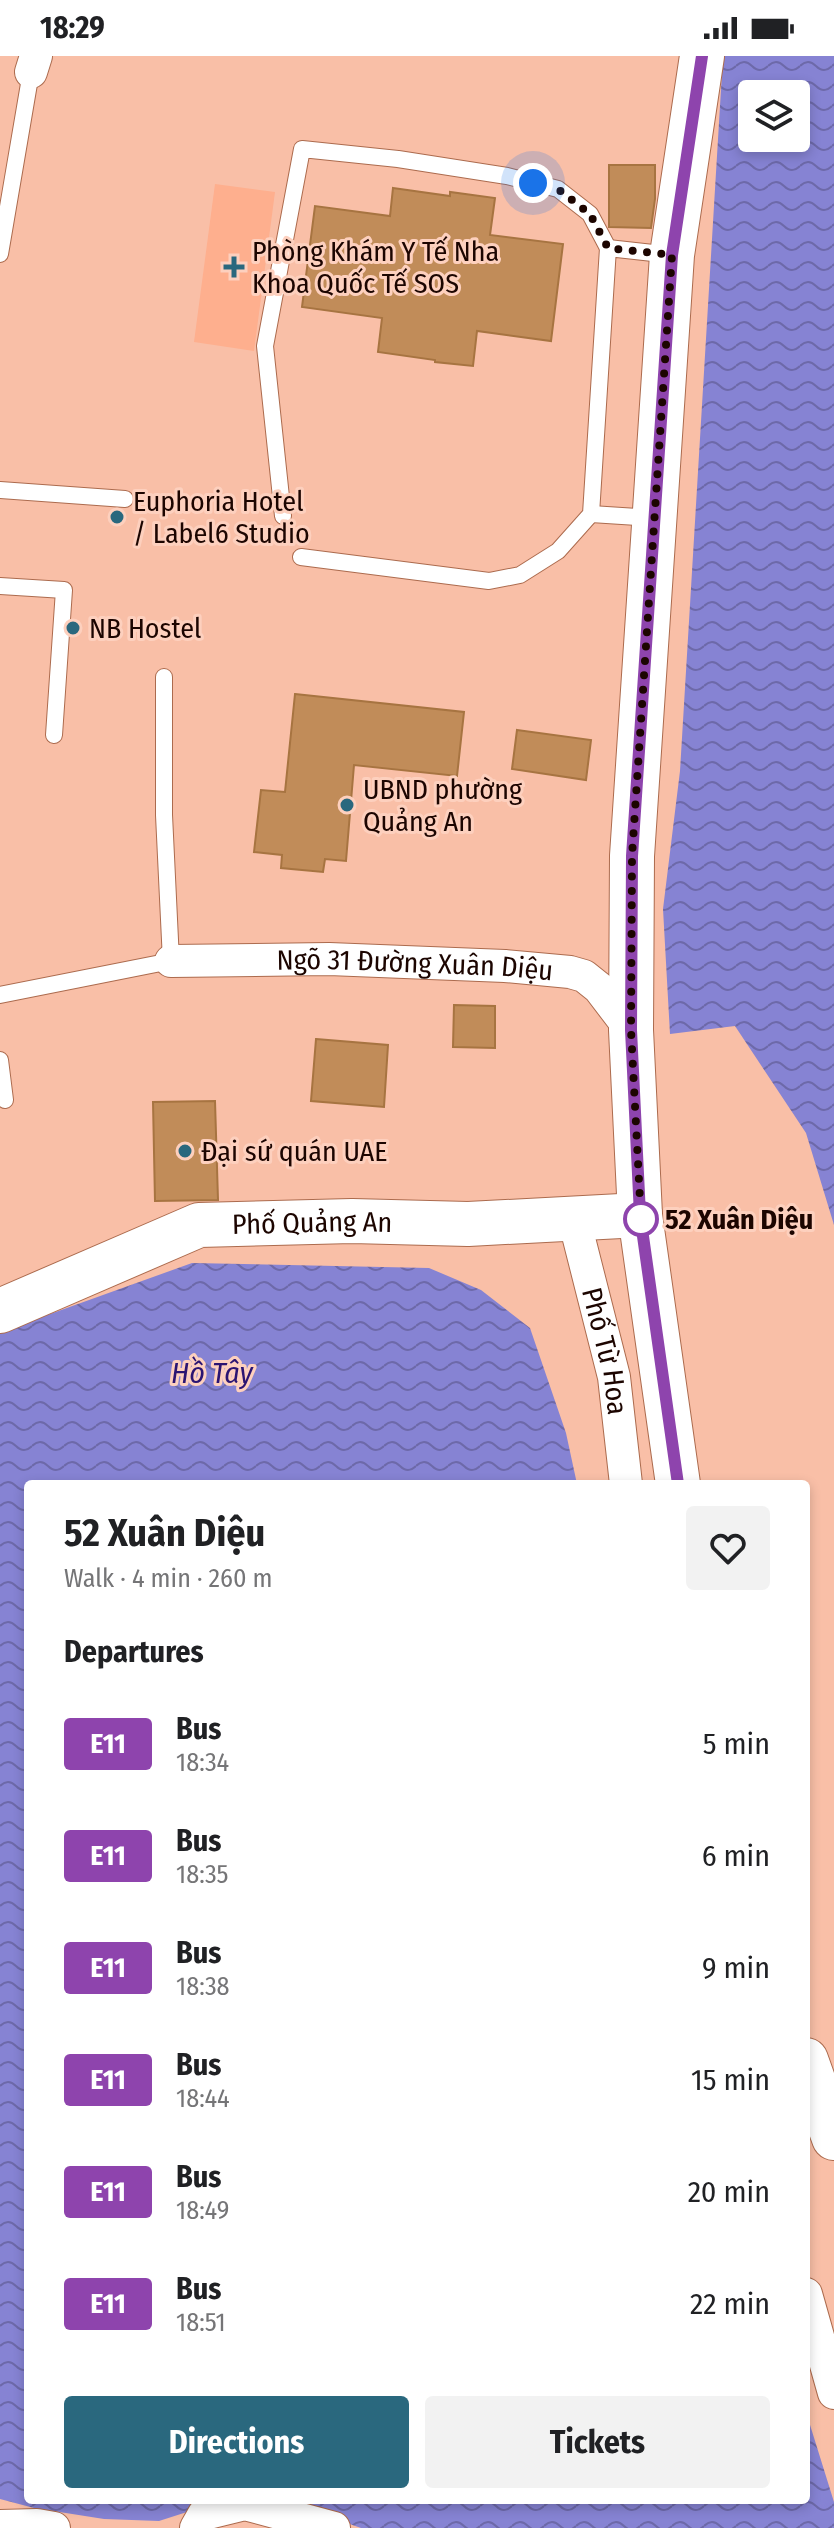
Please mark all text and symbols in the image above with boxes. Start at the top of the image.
text: 18:29 [40,10,105,46]
map controls [738,80,810,152]
button: layers [738,80,810,152]
your location [513,163,553,203]
place label: Phòng Khám Y Tế Nha Khoa Quốc Tế SOS [252,235,499,300]
marker: Phòng Khám Y Tế Nha Khoa Quốc Tế SOS [223,256,245,278]
place label: Euphoria Hotel / Label6 Studio [133,485,310,550]
marker: Euphoria Hotel / Label6 Studio [108,508,126,526]
place label: NB Hostel [89,612,202,645]
marker: NB Hostel [64,619,82,637]
place label: UBND phường Quảng An [363,773,523,838]
marker: UBND phường Quảng An [338,796,356,814]
street label: Ngõ 31 Đường Xuân Diệu [276,943,555,987]
place label: Đại sứ quán UAE [201,1135,387,1168]
marker: Đại sứ quán UAE [176,1142,194,1160]
marker: 52 Xuân Diệu [624,1202,658,1236]
place label: 52 Xuân Diệu [665,1203,813,1236]
street label: Phố Quảng An [232,1205,393,1241]
street label: Phố Từ Hoa [575,1284,634,1416]
water label: Hồ Tây [171,1355,255,1391]
button: heart [686,1506,770,1590]
text: 52 Xuân Diệu [64,1510,265,1556]
text: Walk · 4 min · 260 m [64,1563,273,1594]
text: Departures [64,1634,204,1670]
text: Bus [176,1711,221,1747]
text: 5 min [703,1726,770,1762]
text: E11 [90,1727,126,1760]
text: 18:34 [176,1747,229,1778]
text: Bus [176,1823,221,1859]
text: 6 min [702,1838,770,1874]
text: E11 [90,1839,126,1872]
text: 18:35 [176,1859,229,1890]
text: Bus [176,1935,221,1971]
text: 9 min [702,1950,770,1986]
text: E11 [90,1951,126,1984]
text: 18:38 [176,1971,230,2002]
text: Bus [176,2047,221,2083]
text: 15 min [691,2062,770,2098]
text: E11 [90,2063,126,2096]
text: 18:44 [176,2083,230,2114]
text: Bus [176,2159,221,2195]
text: 20 min [688,2174,770,2210]
text: E11 [90,2175,126,2208]
text: 18:49 [176,2195,229,2226]
text: Bus [176,2271,221,2307]
text: 22 min [690,2286,770,2322]
text: E11 [90,2287,126,2320]
text: 18:51 [176,2307,226,2338]
button: Directions [64,2396,409,2488]
button: Tickets [425,2396,770,2488]

